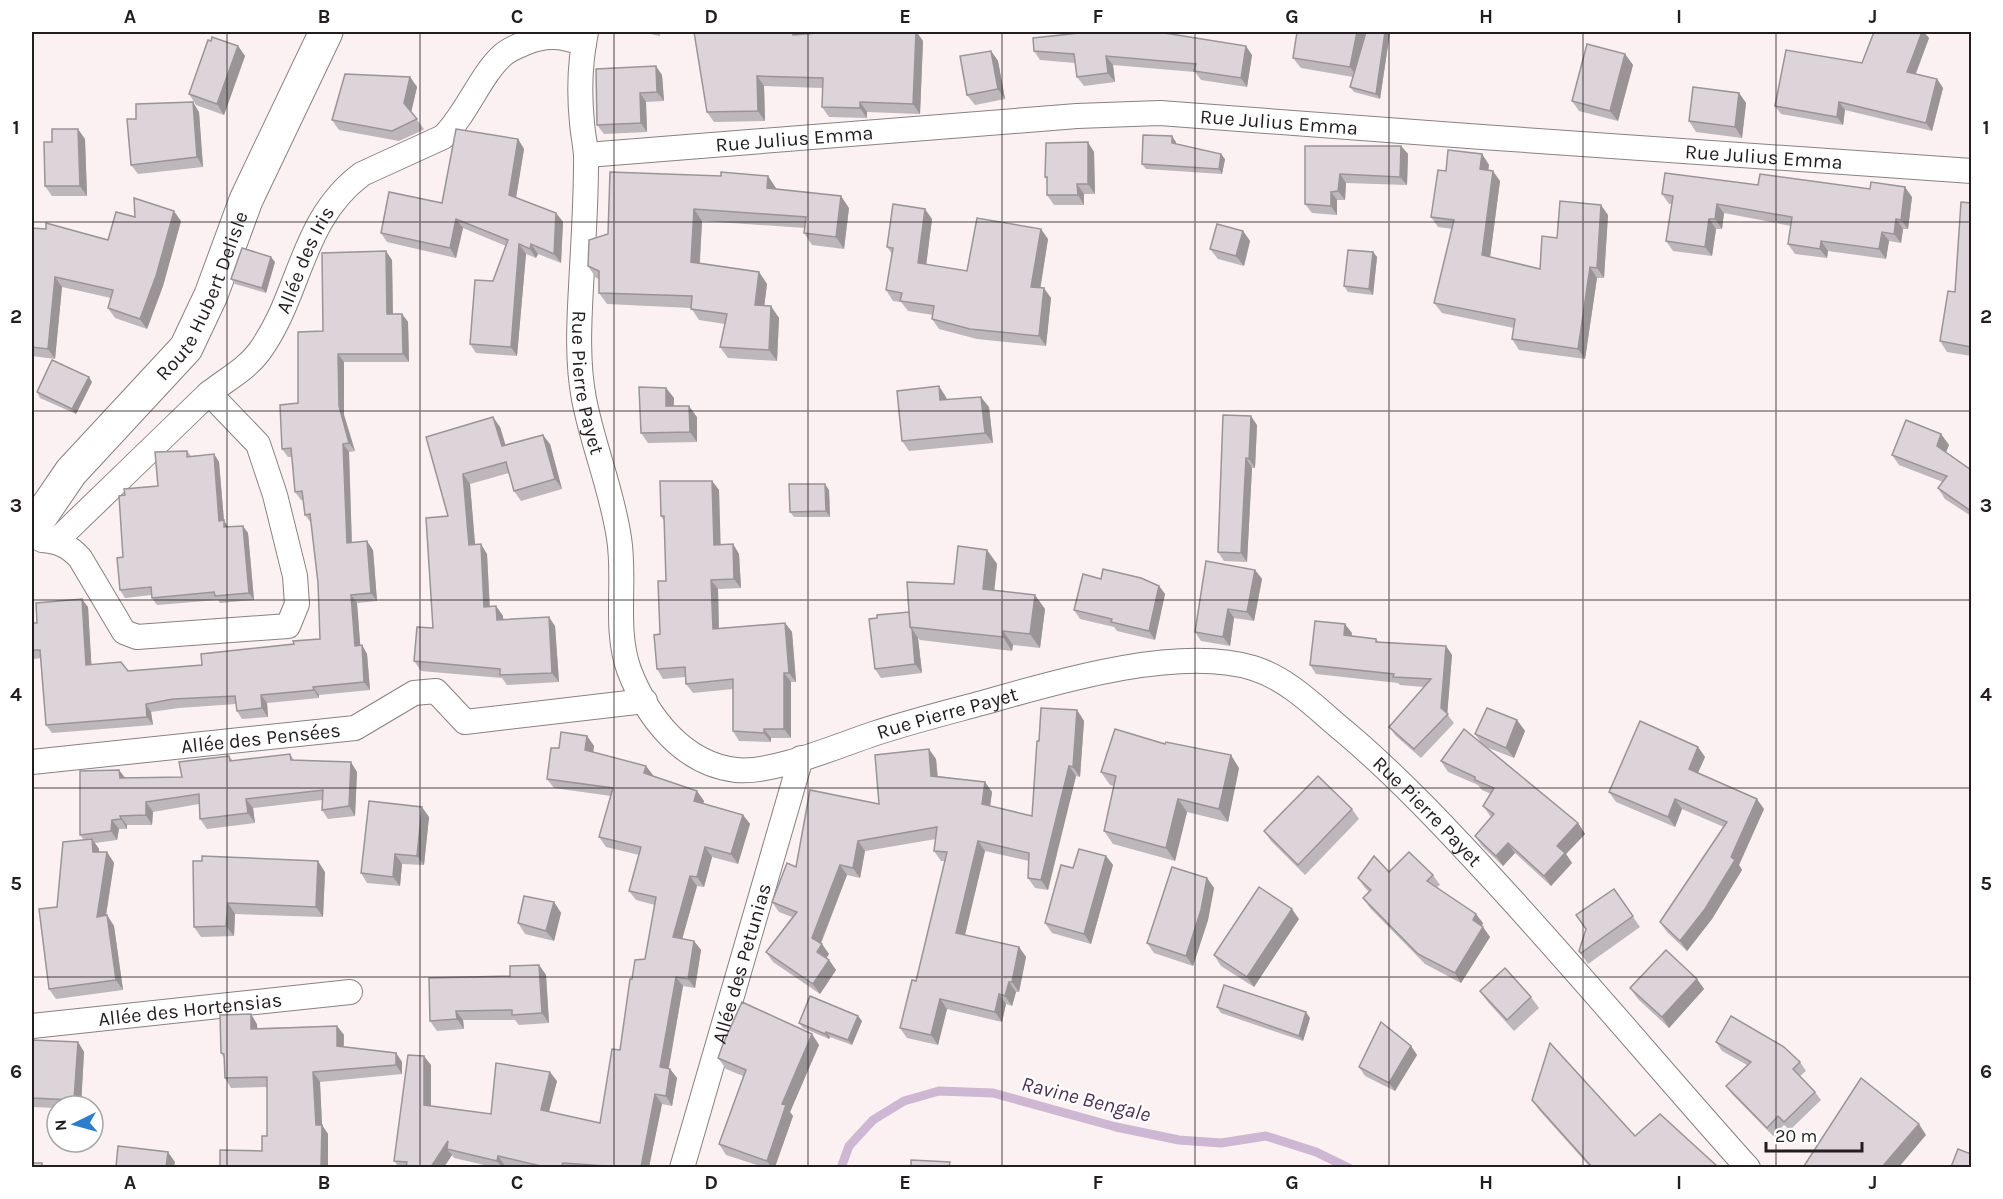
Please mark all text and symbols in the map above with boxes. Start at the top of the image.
text: A [124,5,137,28]
text: B [318,5,330,28]
text: C [511,5,523,28]
text: D [704,5,718,28]
text: E [899,5,911,28]
text: F [1093,5,1104,28]
text: G [1285,5,1299,28]
text: H [1479,5,1493,28]
text: I [1676,5,1682,28]
text: J [1869,5,1877,28]
street label: Rue Julius Emma [1199,105,1359,140]
text: 1 [12,116,20,139]
text: 1 [1982,116,1990,139]
street label: Rue Julius Emma [715,121,874,157]
street label: Rue Julius Emma [1684,140,1844,174]
street label: Allée des Iris [272,202,339,317]
street label: Route Hubert Delisle [151,208,253,385]
text: 2 [10,305,22,328]
text: 2 [1980,305,1992,328]
street label: Rue Pierre Payet [567,310,609,458]
text: 3 [10,494,22,517]
text: 3 [1980,494,1992,517]
street label: Rue Pierre Payet [874,682,1021,744]
text: 4 [10,683,22,706]
text: 4 [1980,683,1992,706]
street label: Allée des Pensées [180,719,342,758]
street label: Rue Pierre Payet [1368,752,1487,872]
text: 5 [10,872,22,895]
text: 5 [1980,872,1992,895]
street label: Allée des Petunias [708,881,776,1047]
street label: Allée des Hortensias [97,988,283,1031]
text: 6 [10,1060,22,1083]
text: 6 [1980,1060,1992,1083]
water label: Ravine Bengale [1019,1071,1153,1127]
north arrow [45,1094,105,1154]
scale bar [1766,1115,1862,1153]
text: N [51,1119,71,1132]
text: 20 m [1775,1125,1817,1147]
text: A [124,1171,137,1194]
text: B [318,1171,330,1194]
text: C [511,1171,523,1194]
text: D [704,1171,718,1194]
text: E [899,1171,911,1194]
text: F [1093,1171,1104,1194]
text: G [1285,1171,1299,1194]
text: H [1479,1171,1493,1194]
text: I [1676,1171,1682,1194]
text: J [1869,1171,1877,1194]

